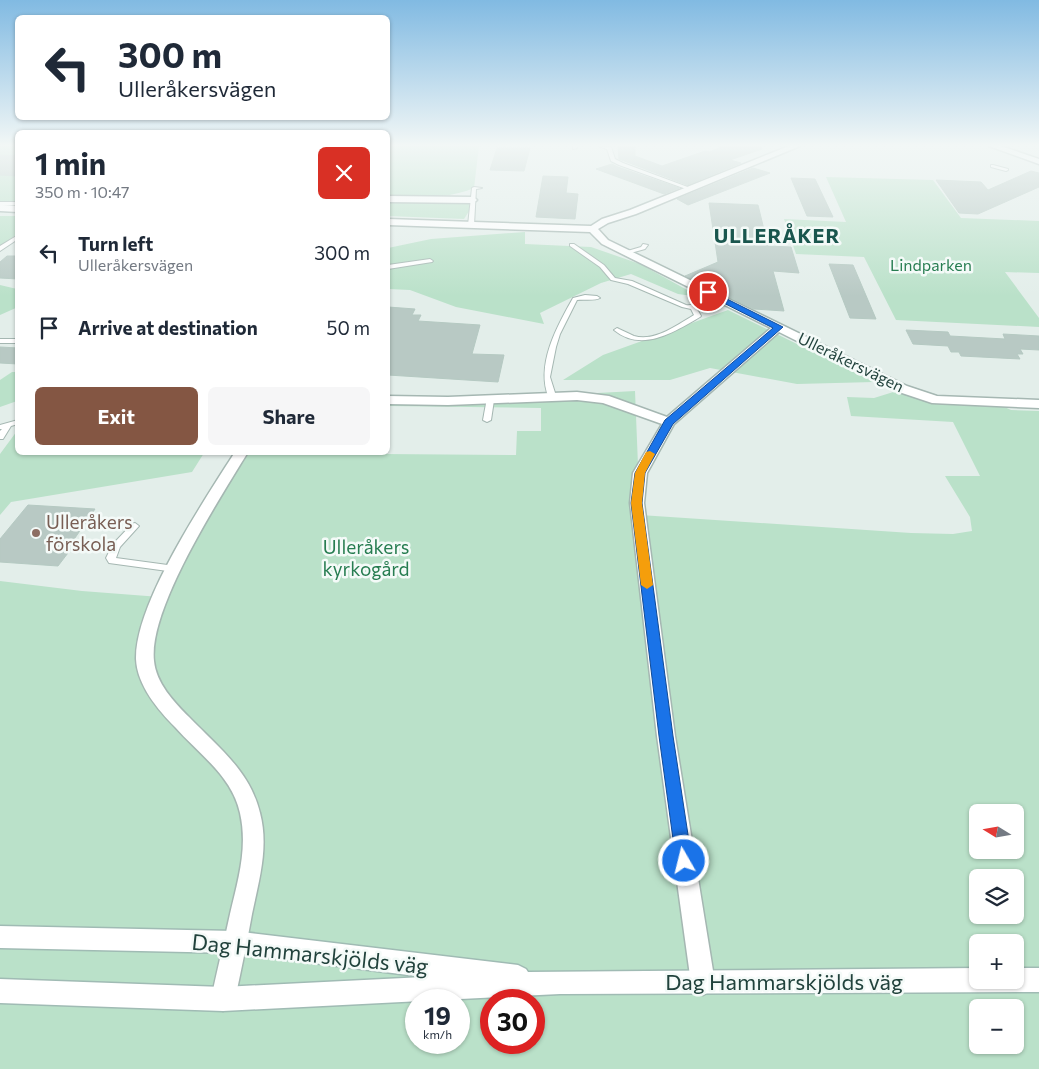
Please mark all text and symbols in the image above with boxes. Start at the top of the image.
text: 300 m [118,32,222,75]
icon: left [35,35,100,100]
text: Ulleråkersvägen [118,75,276,102]
text: 1 min [35,144,106,181]
button: close [318,147,370,199]
text: 350 m · 10:47 [35,182,129,201]
district label: ULLERÅKER [714,222,840,247]
text: Turn left [78,232,153,255]
icon: left [35,239,63,267]
text: 300 m [314,241,370,264]
text: Ulleråkersvägen [78,255,193,274]
park label: Lindparken [890,255,972,274]
pin [687,271,729,313]
icon: arrive [694,278,722,306]
icon: arrive [35,314,63,342]
text: Arrive at destination [78,316,258,339]
text: 50 m [326,316,370,339]
street label: Ulleråkersvägen [795,328,907,395]
button: Exit [35,387,198,445]
button: Share [208,387,370,445]
place label: Ulleråkers förskola [46,510,133,555]
marker: Ulleråkers förskola [30,527,42,539]
park label: Ulleråkers kyrkogård [322,535,410,580]
north arrow [969,804,1024,859]
map controls [969,804,1024,1054]
position arrow [657,834,709,886]
button: layers [969,869,1024,924]
street label: Dag Hammarskjölds väg [190,928,430,979]
button: + [969,934,1024,989]
street label: Dag Hammarskjölds väg [665,968,903,995]
speed limit sign: 30 [480,989,545,1054]
button: − [969,999,1024,1054]
text: 19 [424,1000,451,1030]
text: km/h [423,1027,452,1041]

